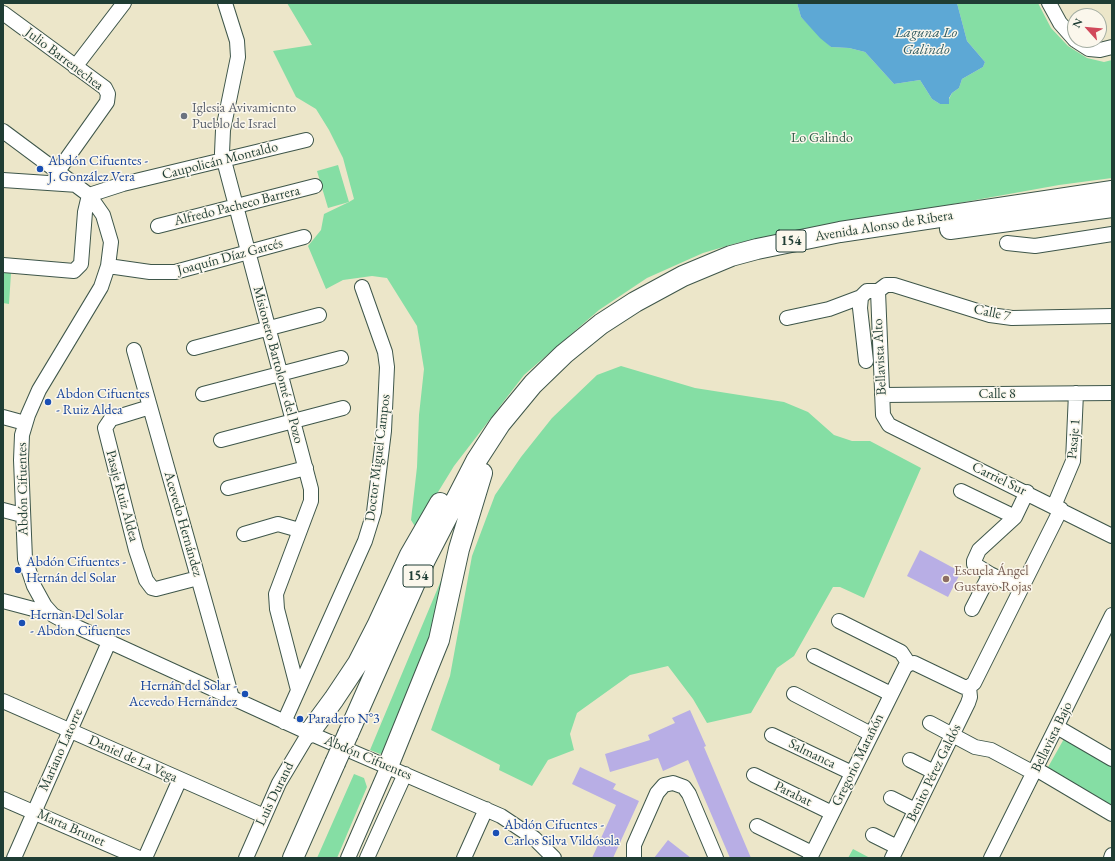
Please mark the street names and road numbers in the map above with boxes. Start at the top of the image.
street label: Julio Barrenechea [21,24,107,94]
street label: Caupolicán Montaldo [160,138,280,184]
street label: Alfredo Pacheco Barrera [172,182,302,230]
street label: Avenida Alonso de Ribera [814,207,954,245]
road number: 154 [776,230,806,252]
street label: Joaquín Díaz Garcés [175,235,285,279]
street label: Misionero Bartolomé del Pozo [249,285,307,445]
street label: Calle 7 [972,301,1012,325]
street label: Bellavista Alto [870,318,890,396]
street label: Calle 8 [978,386,1016,402]
street label: Doctor Miguel Campos [362,393,394,523]
street label: Pasaje 1 [1064,418,1084,460]
street label: Abdón Cifuentes [14,442,32,536]
street label: Pasaje Ruiz Aldea [102,448,142,544]
street label: Carriel Sur [969,459,1029,499]
street label: Acevedo Hernández [160,470,206,578]
road number: 154 [403,565,433,587]
street label: Bellavista Bajo [1028,699,1076,775]
street label: Mariano Latorre [35,706,87,794]
street label: Gregorio Marañón [828,711,888,809]
street label: Benito Pérez Galdós [903,721,965,825]
street label: Daniel de La Vega [86,732,180,786]
street label: Abdón Cifuentes [322,732,414,784]
street label: Salmanca [786,735,838,773]
street label: Luis Durand [252,759,298,829]
street label: Parabat [771,778,815,810]
street label: Marta Brunet [34,806,108,850]

